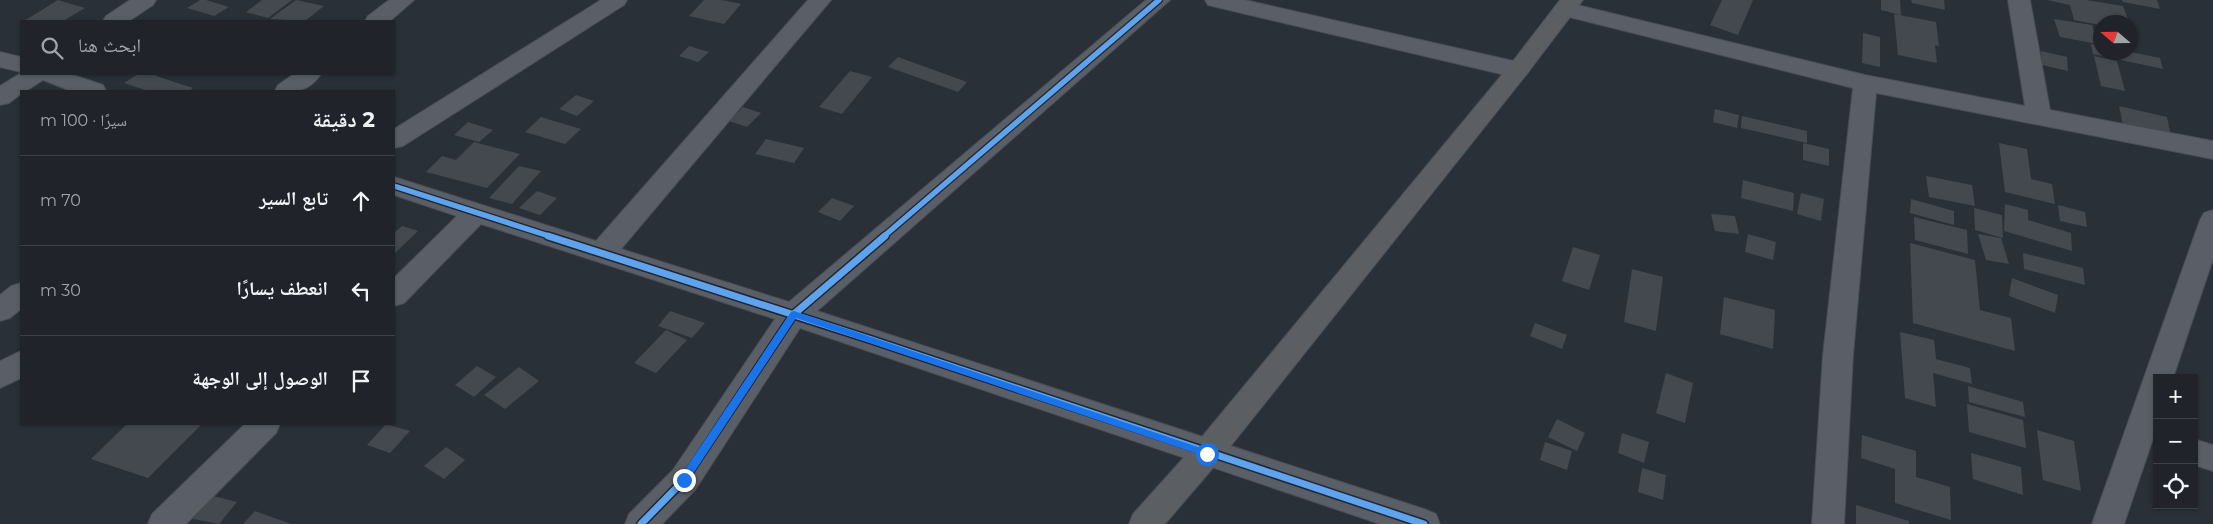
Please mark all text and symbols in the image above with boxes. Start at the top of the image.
north arrow [2093,15,2138,60]
search box [20,20,395,75]
icon: search [38,34,66,62]
text: ابحث هنا [78,34,141,57]
text: 2 دقيقة [313,107,375,132]
text: سيرًا · 100 m [40,111,127,130]
text: تابع السير [259,187,328,210]
icon: ahead [347,187,375,215]
text: 70 m [40,191,81,210]
text: انعطف يسارًا [236,277,328,300]
icon: left [347,277,375,305]
text: 30 m [40,281,81,300]
text: الوصول إلى الوجهة [192,367,328,390]
icon: arrive [347,367,375,395]
map controls [2153,374,2198,509]
button: + [2153,374,2198,419]
button: − [2153,419,2198,464]
route start [1196,443,1219,466]
button: locate [2153,464,2198,509]
route end [673,469,696,492]

